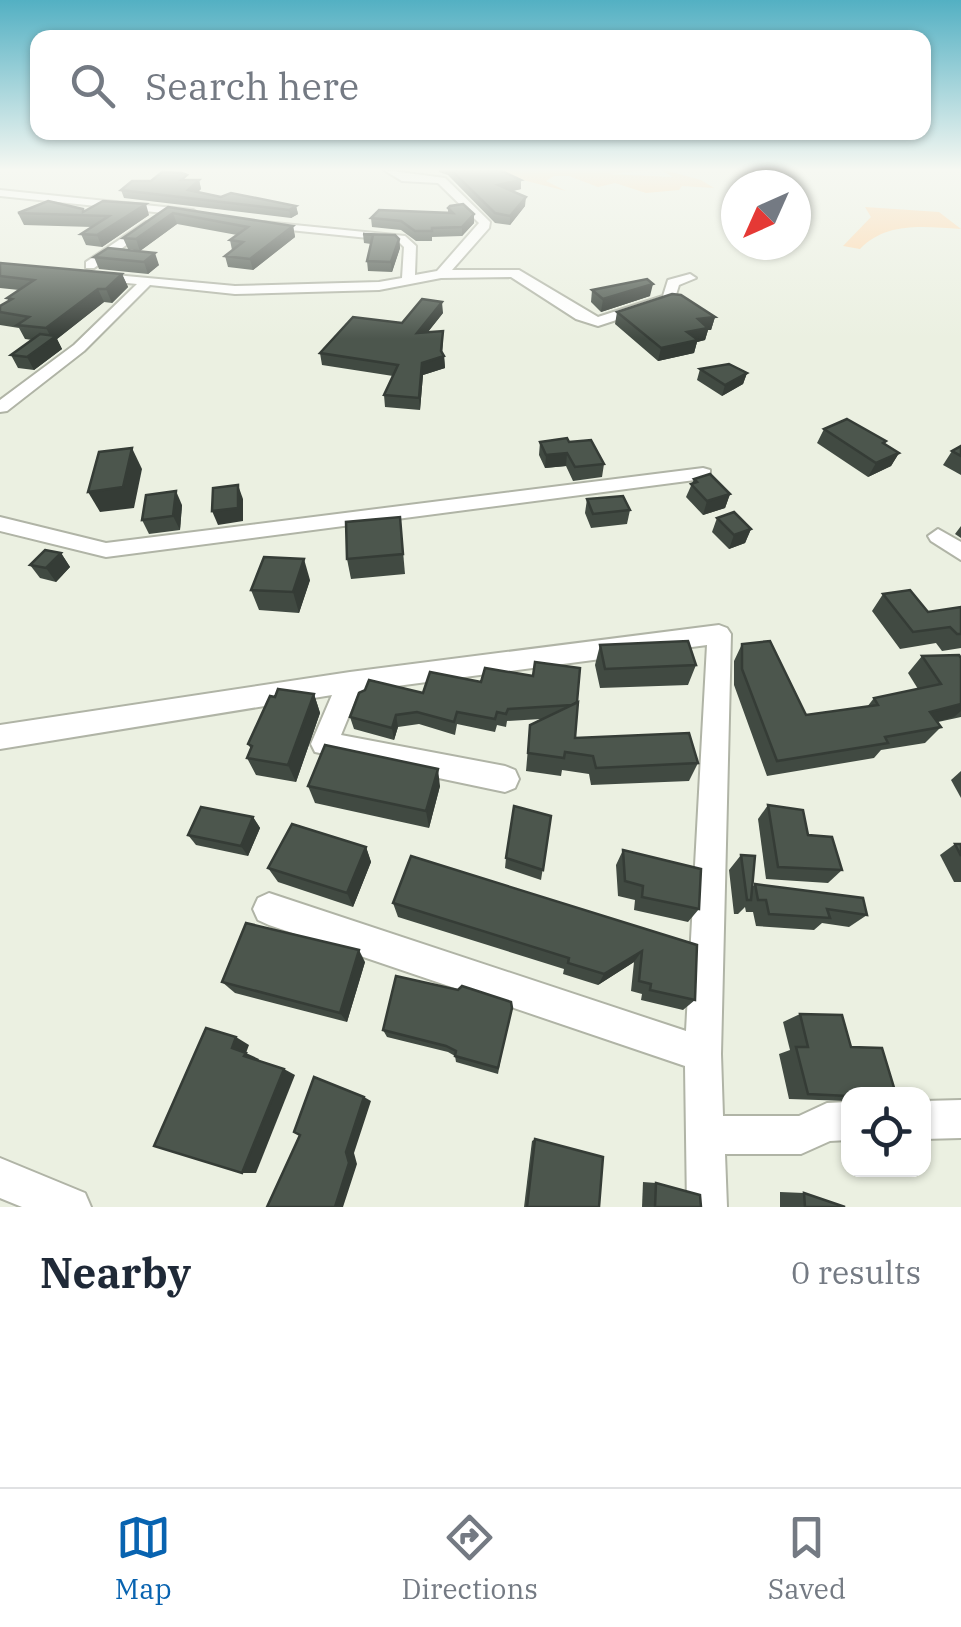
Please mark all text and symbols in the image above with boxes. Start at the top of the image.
search box [30,30,931,140]
icon: search [65,58,120,113]
text: Search here [145,61,359,110]
north arrow [721,170,811,260]
map controls [841,1087,931,1177]
button: locate [841,1087,931,1177]
text: Nearby [40,1245,191,1300]
text: 0 results [791,1251,921,1293]
tab: Map [115,1510,172,1607]
tab: Directions [401,1510,538,1607]
tab: Saved [768,1510,846,1607]

